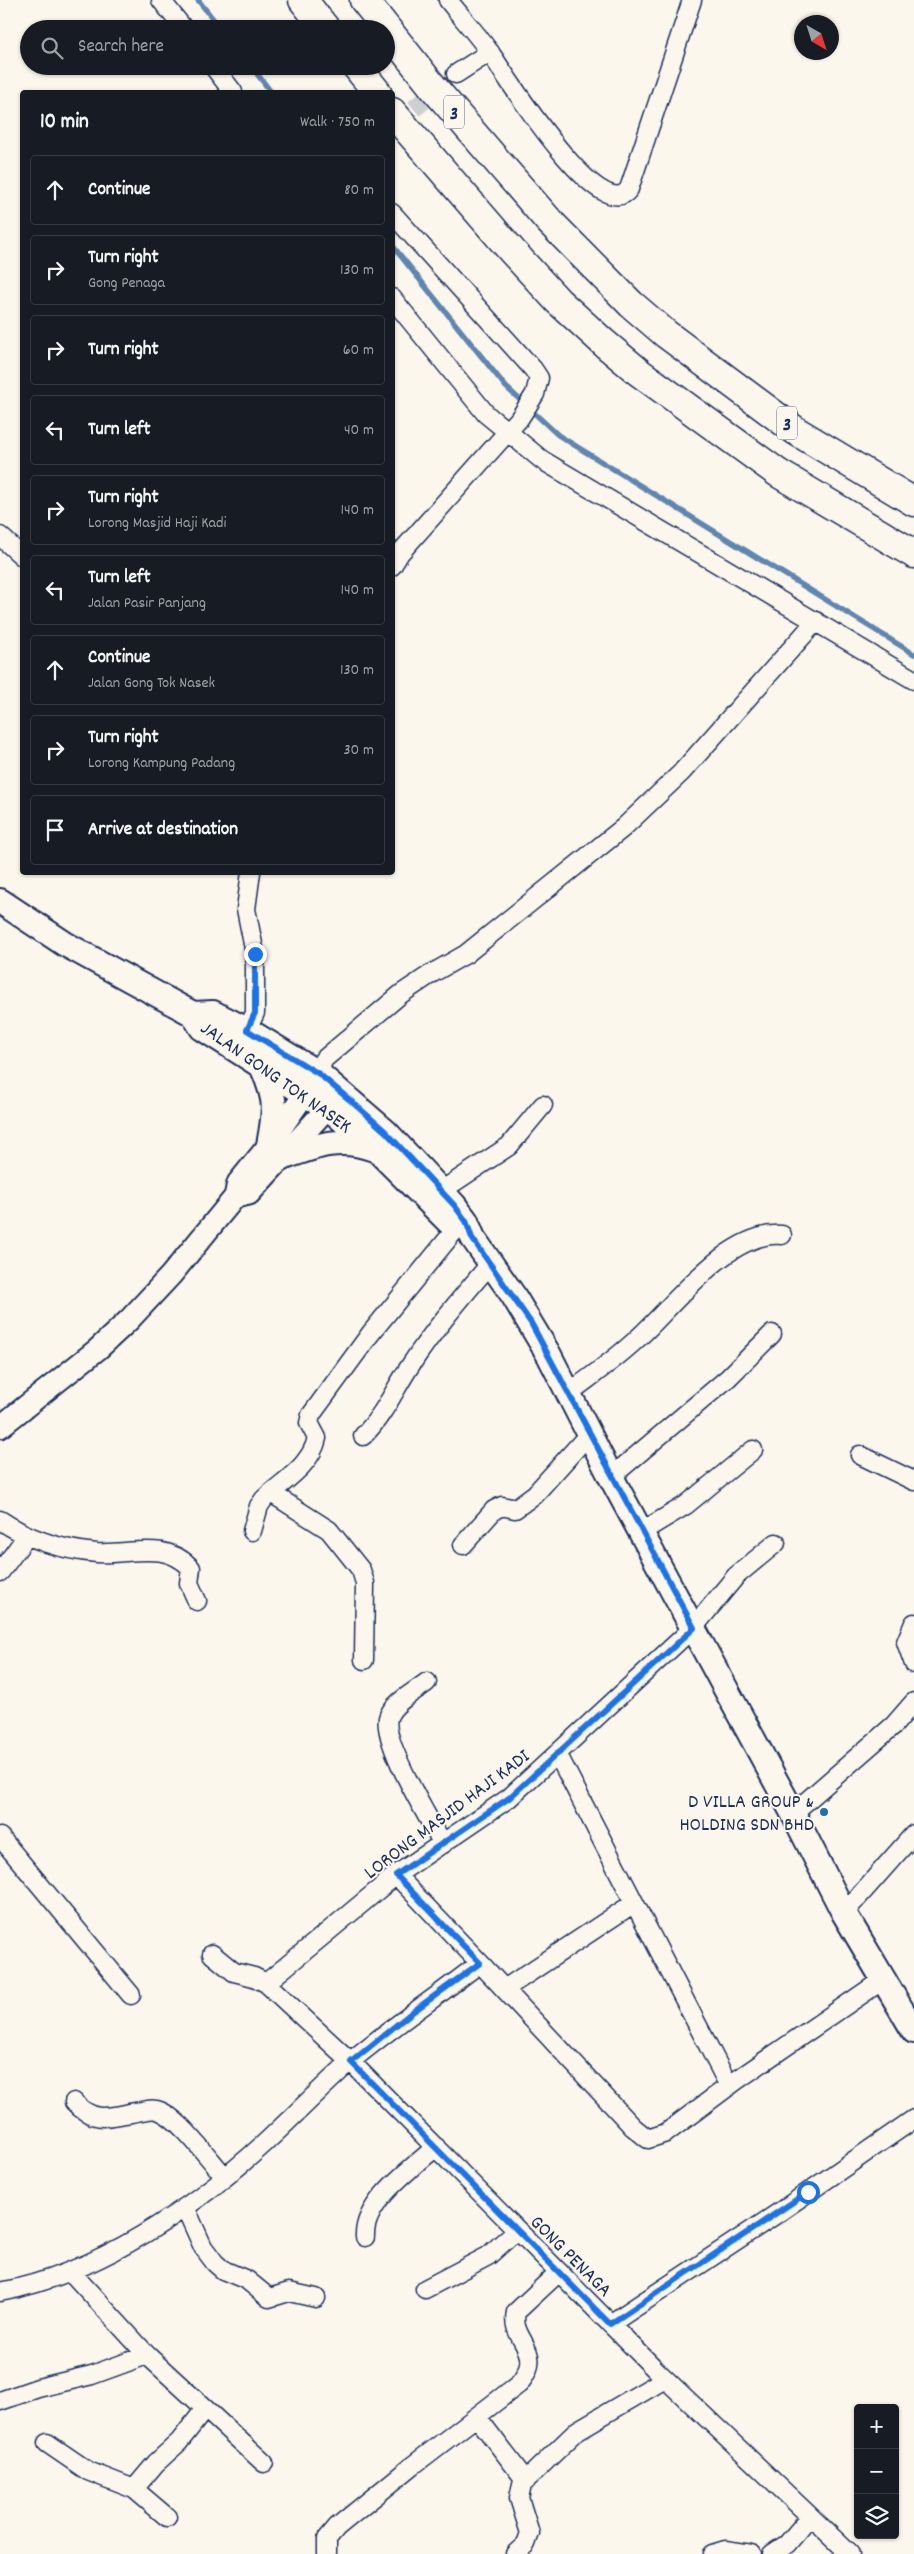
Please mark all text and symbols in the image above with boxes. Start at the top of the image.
north arrow [794,15,839,60]
search box [20,20,395,75]
icon: search [38,34,66,62]
text: Search here [78,34,164,61]
road number: 3 [444,95,464,128]
text: 10 min [40,108,89,138]
text: Walk · 750 m [300,111,375,134]
icon: ahead [41,176,69,204]
text: Continue [88,177,150,204]
text: 80 m [344,179,374,202]
text: Turn right [88,245,159,272]
icon: right [41,256,69,284]
text: 130 m [340,259,374,282]
text: Gong Penaga [88,272,165,295]
icon: right [41,336,69,364]
text: Turn right [88,337,159,364]
text: 60 m [343,339,374,362]
road number: 3 [777,406,797,439]
icon: left [41,416,69,444]
text: Turn left [88,417,151,444]
text: 40 m [344,419,374,442]
text: Turn right [88,485,159,512]
icon: right [41,496,69,524]
text: 140 m [340,499,374,522]
text: Lorong Masjid Haji Kadi [88,512,227,535]
text: Turn left [88,565,151,592]
icon: left [41,576,69,604]
text: 140 m [340,579,374,602]
text: Jalan Pasir Panjang [88,592,206,615]
text: Continue [88,645,150,672]
icon: ahead [41,656,69,684]
text: 130 m [340,659,374,682]
text: Jalan Gong Tok Nasek [88,672,215,695]
text: Turn right [88,725,159,752]
icon: right [41,736,69,764]
text: 30 m [344,739,374,762]
text: Lorong Kampung Padang [88,752,235,775]
icon: arrive [41,816,69,844]
text: Arrive at destination [88,817,238,844]
route end [244,943,267,966]
street label: JALAN GONG TOK NASEK [194,1016,357,1141]
street label: LORONG MASJID HAJI KADI [359,1744,537,1887]
place label: D VILLA GROUP & HOLDING SDN BHD [679,1789,814,1840]
marker: D VILLA GROUP & HOLDING SDN BHD [818,1806,830,1818]
route start [797,2181,820,2204]
street label: GONG PENAGA [522,2210,617,2305]
map controls [854,2404,899,2539]
button: + [854,2404,899,2449]
button: − [854,2449,899,2494]
button: layers [854,2494,899,2539]

